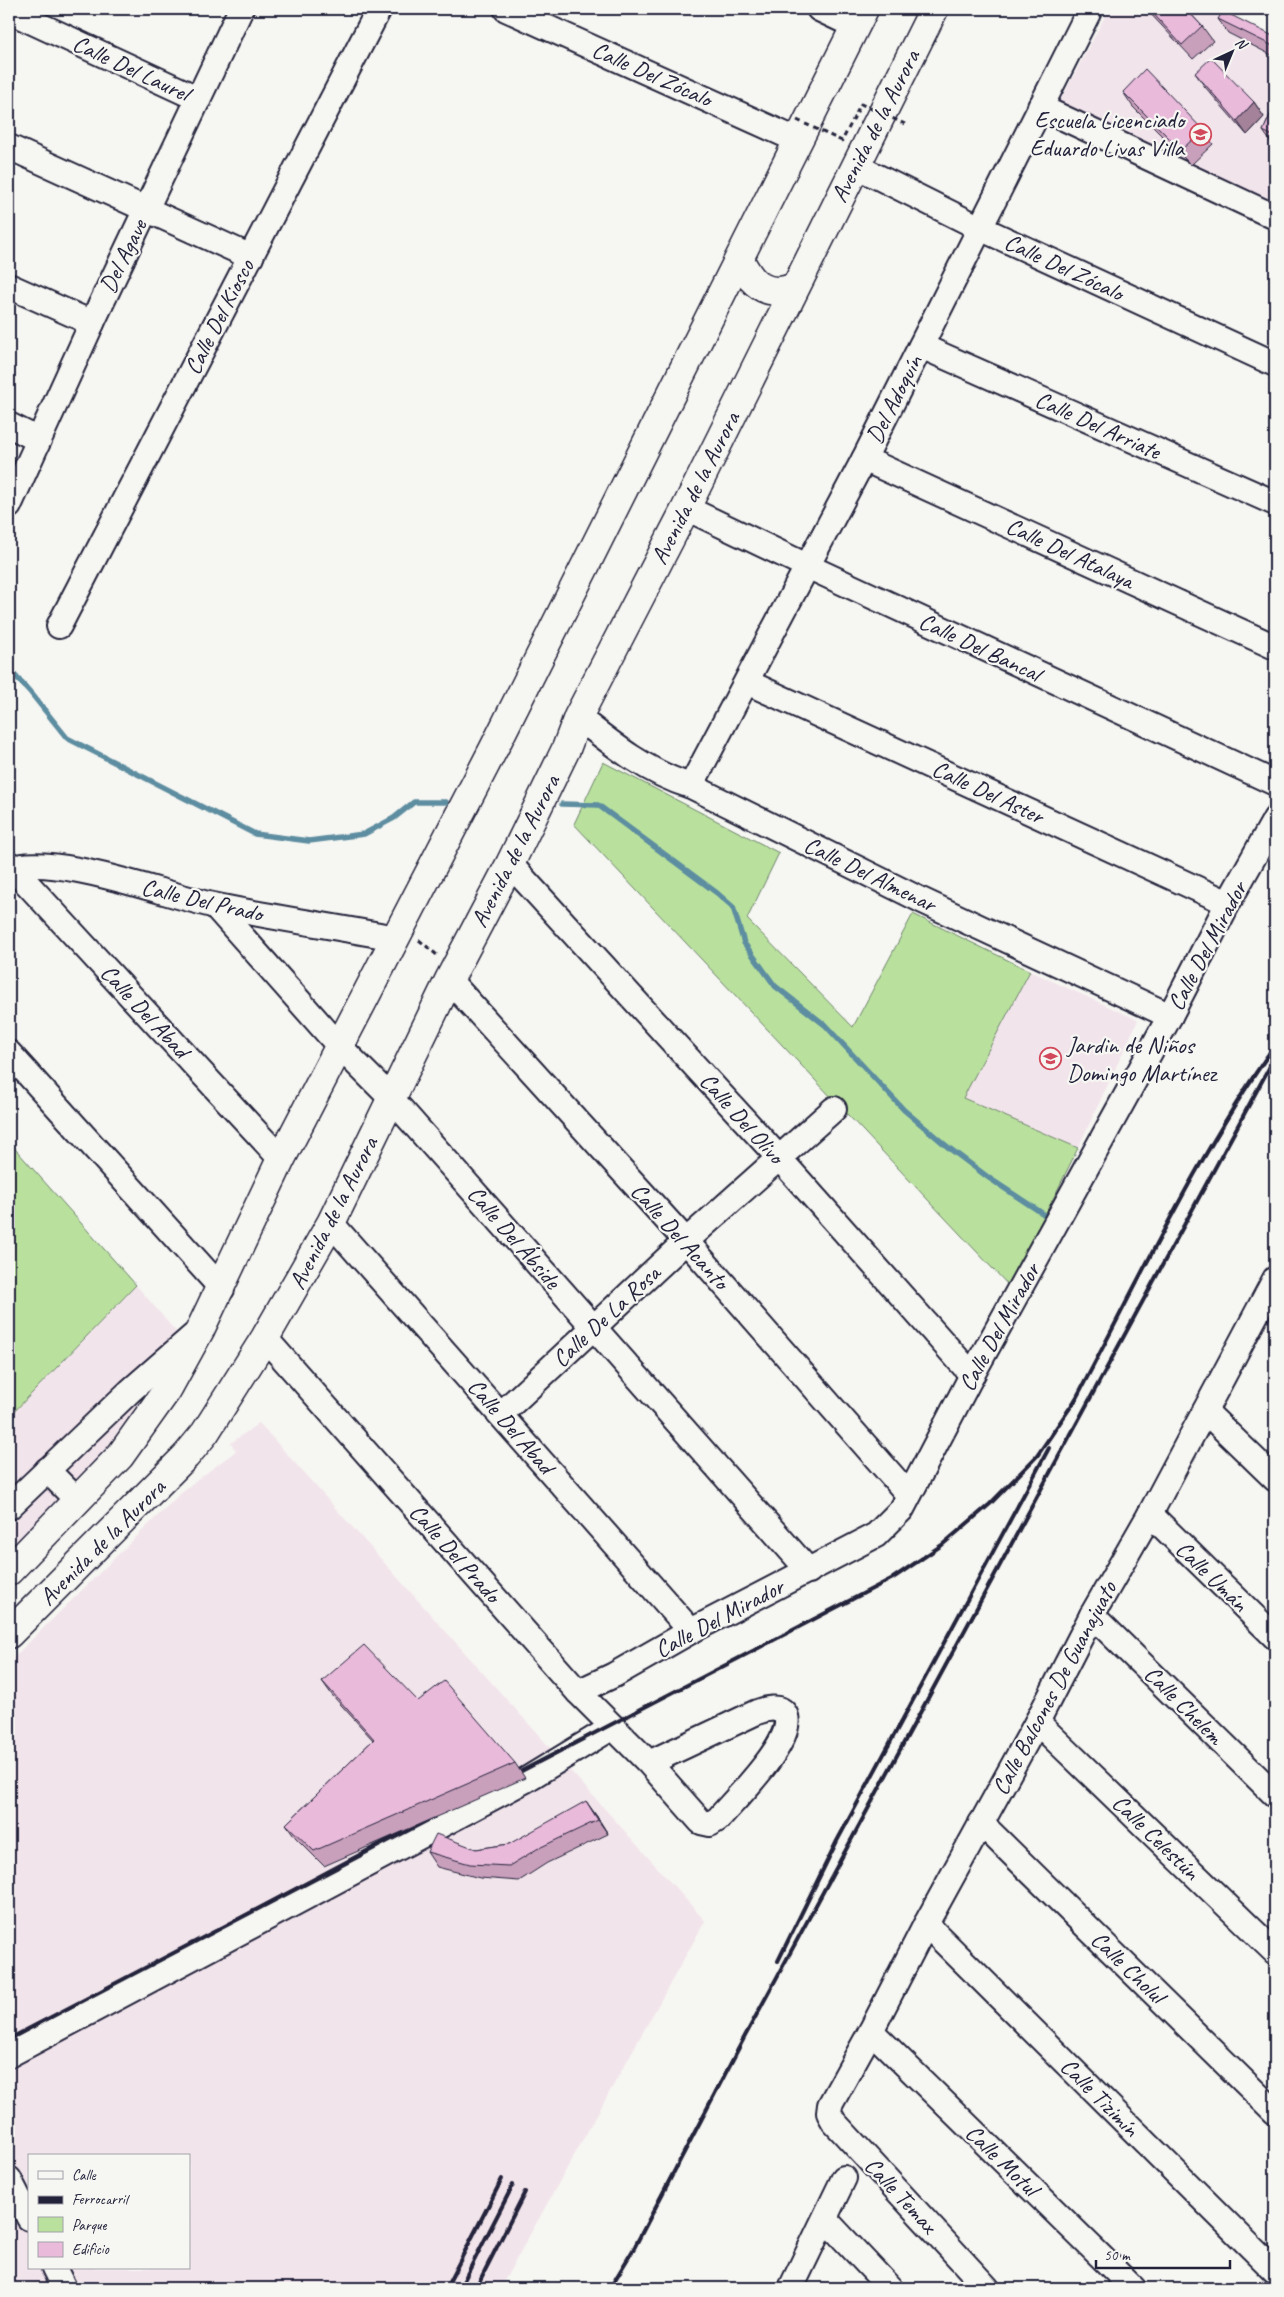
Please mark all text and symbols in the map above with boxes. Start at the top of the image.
street label: Calle Del Laurel [68,28,198,110]
north arrow [1206,28,1256,78]
street label: Calle Del Zócalo [588,34,719,115]
text: N [1232,34,1251,54]
street label: Avenida de la Aurora [824,44,927,207]
place label: Escuela Licenciado Eduardo Livas Villa [1030,105,1187,163]
school or university icon: Escuela Licenciado Eduardo Livas Villa [1188,122,1212,146]
street label: Del Agave [92,212,155,298]
street label: Calle Del Zócalo [1000,226,1130,309]
street label: Calle Del Kiosco [177,253,261,379]
street label: Del Adoquín [859,349,930,448]
street label: Calle Del Arriate [1031,384,1167,467]
street label: Avenida de la Aurora [644,406,747,569]
street label: Calle Del Atalaya [1001,510,1140,597]
street label: Calle Del Bancal [914,606,1049,690]
street label: Calle Del Aster [928,753,1051,832]
street label: Avenida de la Aurora [464,769,567,932]
street label: Calle Del Almenar [799,829,943,920]
street label: Calle Del Prado [139,872,268,929]
street label: Calle Del Mirador [1161,874,1255,1016]
street label: Calle Del Abad [94,958,198,1067]
place label: Jardin de Niños Domingo Martínez [1066,1030,1219,1088]
school or university icon: Jardin de Niños Domingo Martínez [1039,1047,1063,1071]
street label: Calle Del Olivo [693,1066,792,1172]
street label: Avenida de la Aurora [282,1131,385,1294]
street label: Calle Del Acanto [624,1176,737,1297]
street label: Calle Del Ábside [461,1179,569,1297]
street label: Calle Del Mirador [952,1256,1048,1396]
street label: Calle De La Rosa [546,1257,668,1374]
street label: Calle Del Abad [461,1372,563,1483]
street label: Avenida de la Aurora [32,1471,173,1612]
street label: Calle Del Prado [403,1497,509,1611]
street label: Calle Umán [1169,1534,1256,1619]
street label: Calle Del Mirador [649,1570,791,1664]
street label: Calle Balcones De Guanajuato [985,1575,1124,1800]
street label: Calle Chelem [1138,1659,1231,1752]
street label: Calle Celestún [1106,1788,1207,1887]
street label: Calle Cholul [1085,1924,1174,2012]
street label: Calle Tizimín [1054,2051,1147,2144]
street label: Calle Motul [959,2118,1048,2205]
street label: Calle Temax [858,2151,945,2241]
legend [28,2154,190,2270]
text: Calle [72,2166,97,2185]
text: Ferrocarril [72,2190,130,2209]
text: Parque [72,2216,108,2235]
scale bar [1096,2237,1230,2269]
text: Edificio [72,2240,110,2259]
text: 50 m [1104,2246,1131,2265]

